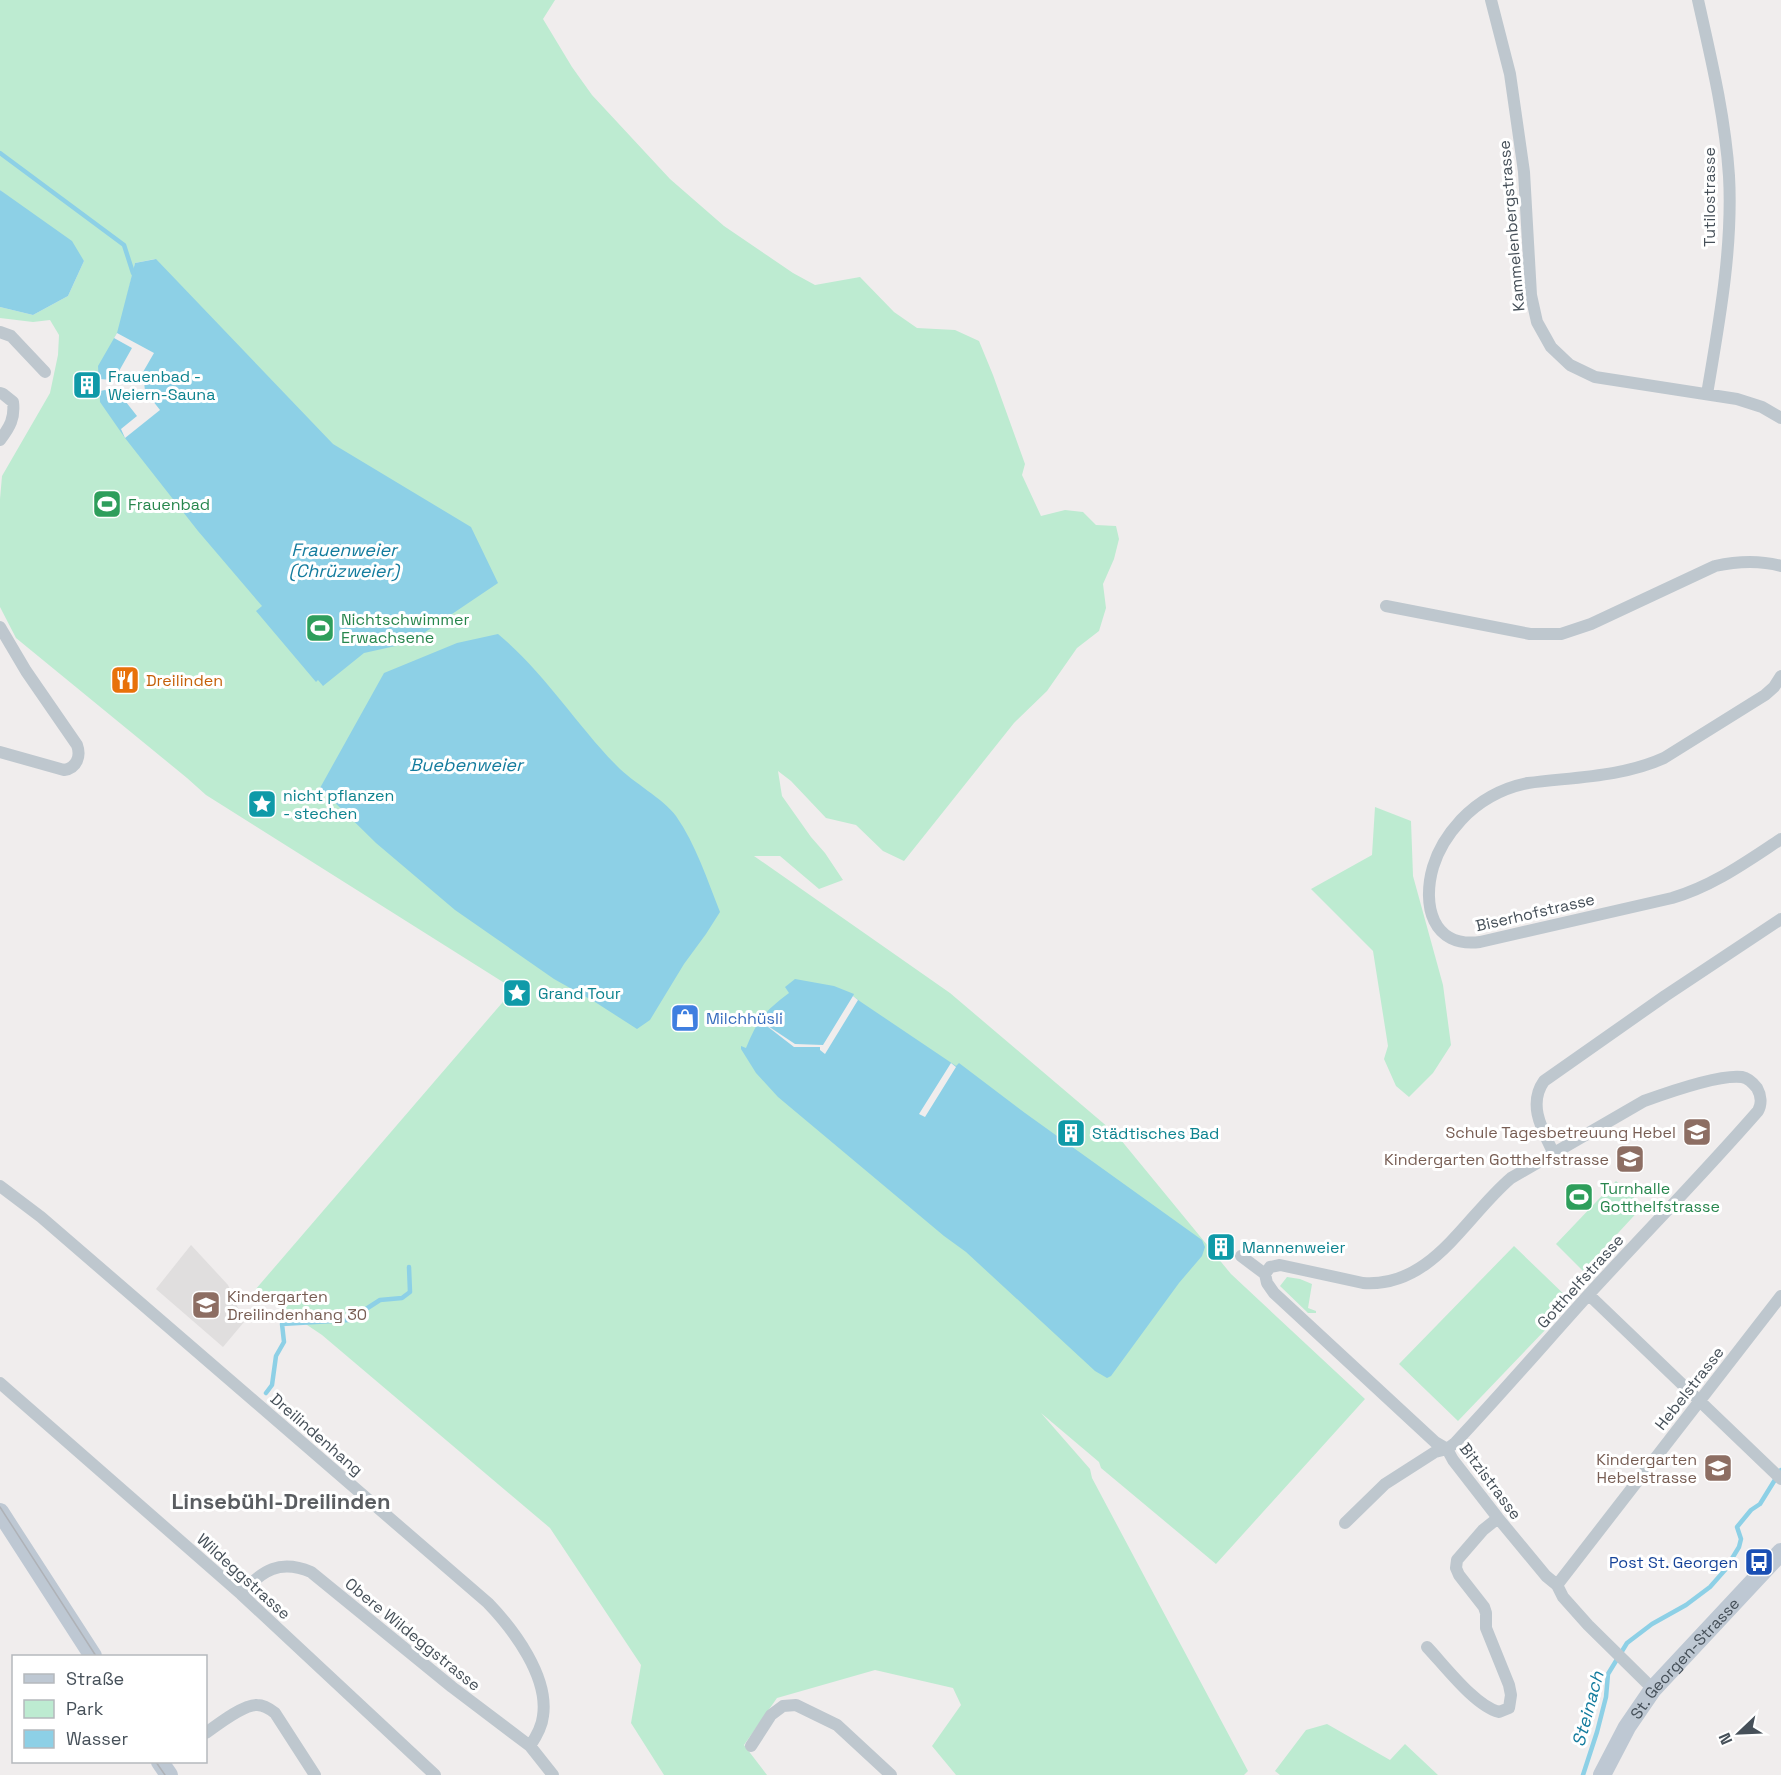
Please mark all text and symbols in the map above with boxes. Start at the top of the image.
street label: Kammelenbergstrasse [1494,139,1529,312]
street label: Tutilostrasse [1699,147,1720,247]
place label: Frauenbad - Weiern-Sauna [108,366,215,405]
building icon: Frauenbad - Weiern-Sauna [71,369,103,401]
sports icon: Frauenbad [91,488,123,520]
place label: Frauenbad [128,494,210,515]
water label: Frauenweier (Chrüzweier) [289,538,401,582]
place label: Nichtschwimmer Erwachsene [341,609,470,648]
sports icon: Nichtschwimmer Erwachsene [304,612,336,644]
restaurant icon: Dreilinden [109,664,141,696]
place label: Dreilinden [146,670,223,691]
water label: Buebenweier [409,753,525,776]
place label: nicht pflanzen - stechen [283,785,394,824]
place icon: nicht pflanzen - stechen [246,788,278,820]
street label: Biserhofstrasse [1474,889,1597,936]
place icon: Grand Tour [501,977,533,1009]
place label: Grand Tour [538,983,621,1004]
shop icon: Milchhüsli [669,1002,701,1034]
place label: Milchhüsli [706,1008,783,1029]
school or university icon: Schule Tagesbetreuung Hebel [1681,1116,1713,1148]
building icon: Städtisches Bad [1055,1117,1087,1149]
place label: Schule Tagesbetreuung Hebel [1445,1122,1676,1143]
place label: Städtisches Bad [1092,1123,1219,1144]
school or university icon: Kindergarten Gotthelfstrasse [1614,1143,1646,1175]
place label: Kindergarten Gotthelfstrasse [1384,1149,1609,1170]
place label: Turnhalle Gotthelfstrasse [1600,1178,1720,1217]
sports icon: Turnhalle Gotthelfstrasse [1563,1181,1595,1213]
street label: Gotthelfstrasse [1532,1230,1628,1333]
building icon: Mannenweier [1205,1231,1237,1263]
place label: Mannenweier [1242,1237,1345,1258]
place label: Kindergarten Dreilindenhang 30 [227,1286,367,1325]
school or university icon: Kindergarten Dreilindenhang 30 [190,1289,222,1321]
street label: Hebelstrasse [1650,1342,1729,1434]
street label: Dreilindenhang [266,1388,367,1480]
street label: Bitzistrasse [1455,1439,1526,1524]
place label: Kindergarten Hebelstrasse [1596,1449,1697,1488]
school or university icon: Kindergarten Hebelstrasse [1702,1452,1734,1484]
district label: Linsebühl-Dreilinden [171,1487,391,1515]
street label: Wildeggstrasse [192,1529,295,1624]
bus stop icon: Post St. Georgen [1743,1546,1775,1578]
place label: Post St. Georgen [1609,1552,1738,1573]
street label: Obere Wildeggstrasse [341,1573,485,1696]
street label: St. Georgen-Strasse [1625,1593,1744,1723]
legend [12,1655,207,1763]
text: Straße [66,1667,124,1690]
water label: Steinach [1566,1668,1609,1749]
text: Park [66,1697,104,1720]
north arrow [1709,1703,1769,1763]
text: Wasser [66,1727,128,1750]
text: N [1714,1730,1737,1748]

